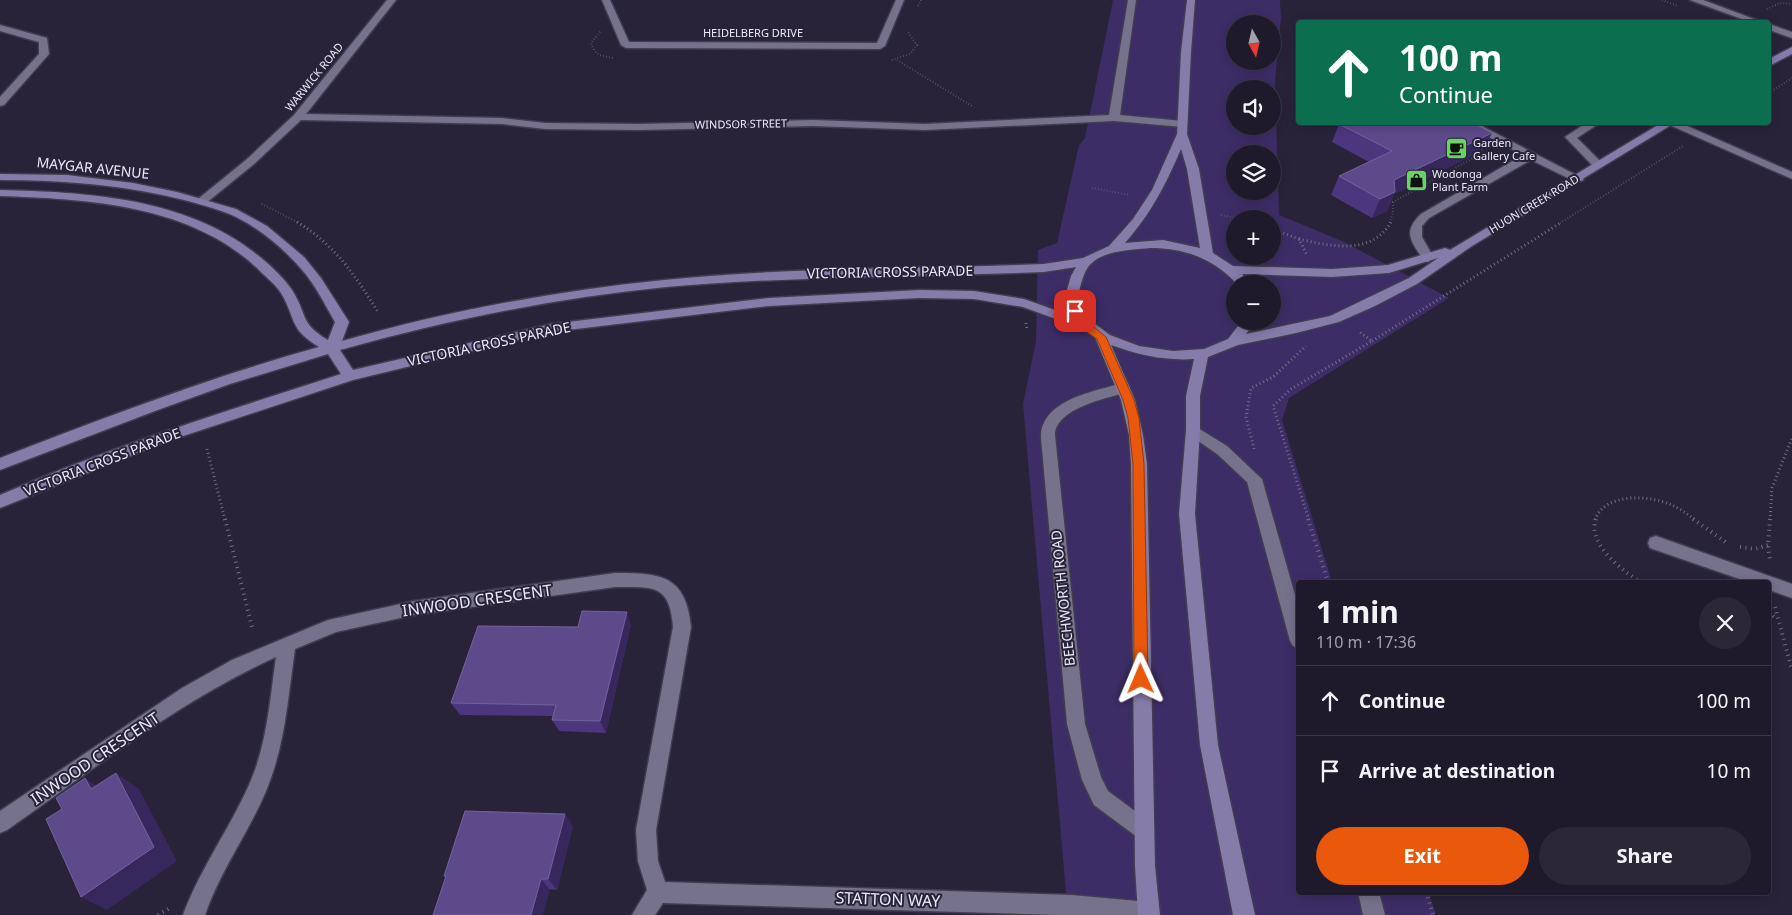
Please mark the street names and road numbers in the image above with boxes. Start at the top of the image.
street label: HEIDELBERG DRIVE [703,25,803,40]
street label: WARWICK ROAD [281,39,346,114]
street label: WINDSOR STREET [695,115,787,132]
street label: MAYGAR AVENUE [36,152,150,183]
street label: HUON CREEK ROAD [1486,171,1581,236]
street label: VICTORIA CROSS PARADE [807,261,973,282]
street label: VICTORIA CROSS PARADE [406,317,572,370]
street label: VICTORIA CROSS PARADE [21,423,183,500]
street label: BEECHWORTH ROAD [1046,529,1079,667]
street label: INWOOD CRESCENT [401,579,553,621]
street label: INWOOD CRESCENT [26,707,164,809]
street label: STATTON WAY [835,886,942,912]

